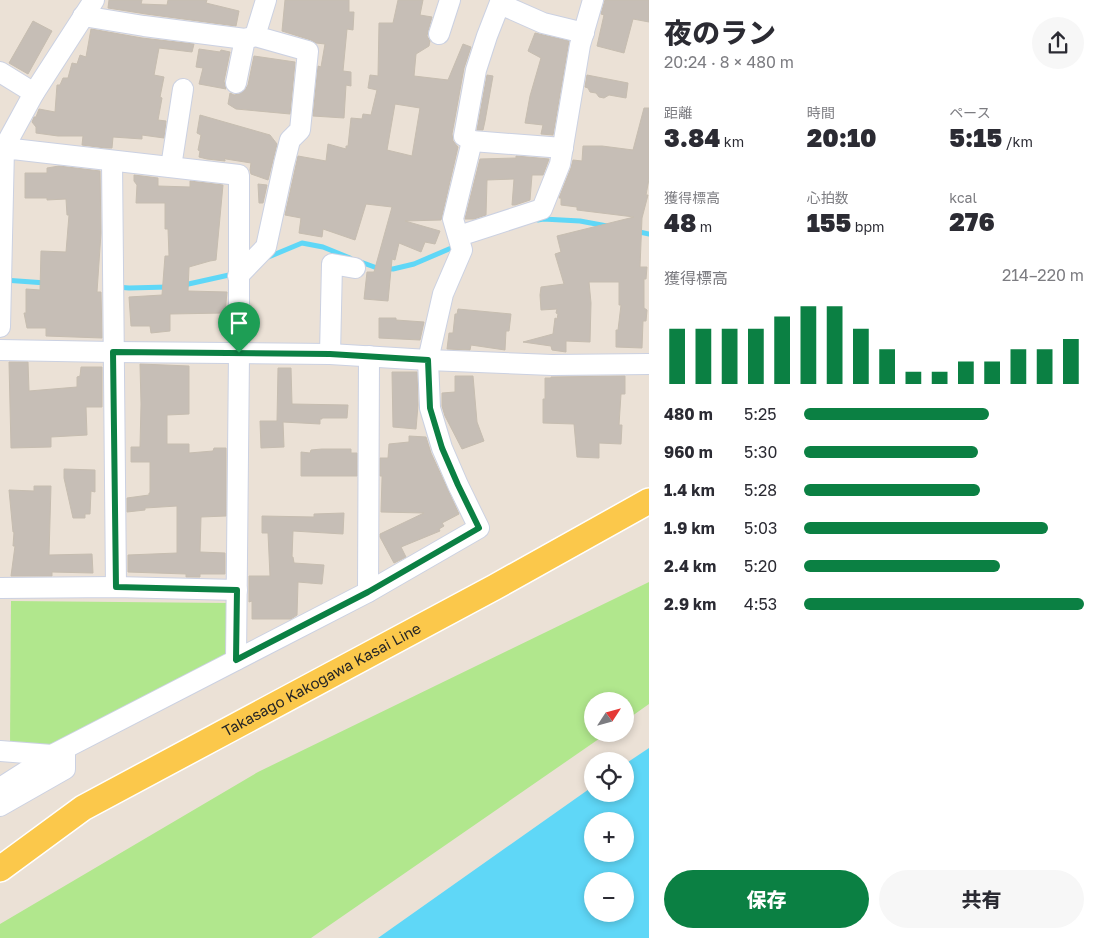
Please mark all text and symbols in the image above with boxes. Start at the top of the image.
text: 夜のラン [664,16,776,49]
button: share [1032,17,1084,69]
text: 20:24 · 8 × 480 m [664,52,794,72]
text: 距離 [664,104,692,121]
text: 時間 [807,104,835,121]
text: ペース [949,104,991,121]
text: 3.84 [664,122,720,153]
text: 20:10 [807,122,877,153]
text: 5:15 [949,122,1002,153]
text: km [720,133,744,150]
text: /km [1002,133,1033,150]
text: 獲得標高 [664,189,720,206]
text: 心拍数 [807,189,849,206]
text: kcal [949,189,977,206]
text: 276 [949,206,995,237]
text: 48 [664,207,696,238]
text: 155 [807,207,851,238]
text: m [696,218,712,235]
text: bpm [851,218,884,235]
text: 214–220 m [1002,265,1084,285]
text: 獲得標高 [664,268,728,288]
pin [218,302,260,353]
icon: arrive [225,309,253,337]
text: 480 m [664,404,713,424]
text: 5:25 [744,404,777,424]
text: 960 m [664,442,713,462]
text: 5:30 [744,442,777,462]
text: 1.4 km [664,480,715,500]
text: 5:28 [744,480,777,500]
text: 1.9 km [664,518,715,538]
text: 5:03 [744,518,777,538]
text: 2.4 km [664,556,716,576]
text: 5:20 [744,556,777,576]
text: 2.9 km [664,594,716,614]
text: 4:53 [744,594,777,614]
street label: Takasago Kakogawa Kasai Line [219,618,424,740]
north arrow [584,692,634,742]
map controls [584,692,634,922]
button: locate [584,752,634,802]
button: + [584,812,634,862]
button: 保存 [664,870,869,928]
button: 共有 [879,870,1084,928]
button: − [584,872,634,922]

